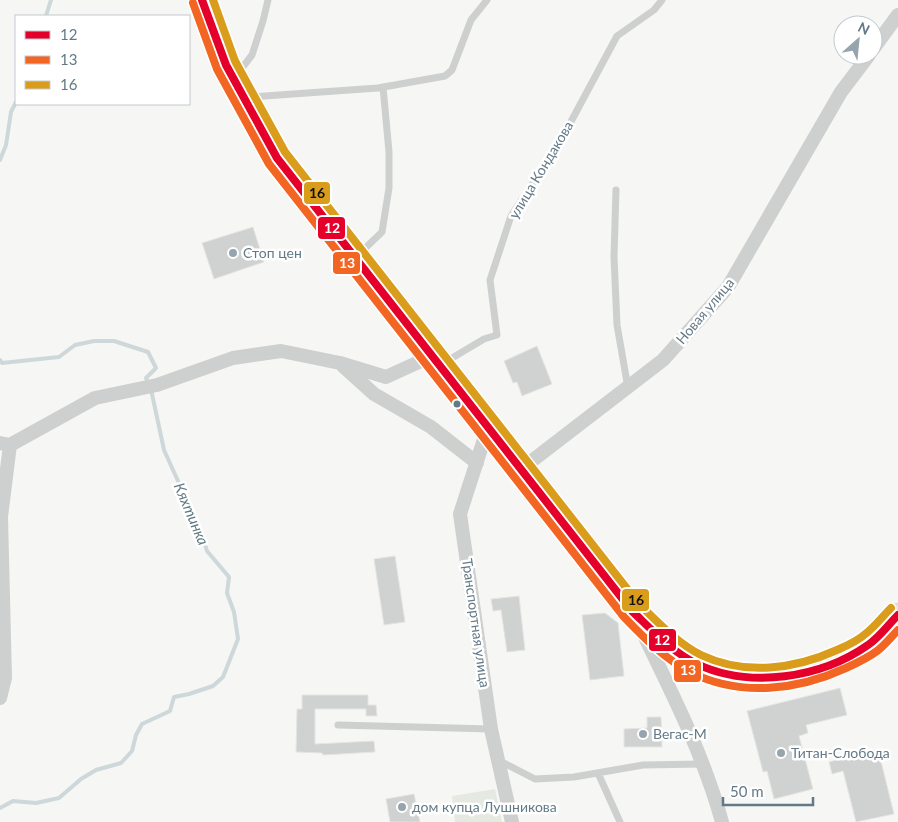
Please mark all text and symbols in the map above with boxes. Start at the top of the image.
legend [15,15,190,105]
north arrow [833,15,883,65]
text: N [855,18,873,38]
text: 12 [60,25,77,43]
text: 13 [60,50,77,68]
text: 16 [60,75,78,93]
street label: улица Кондакова [505,118,576,222]
line badge: 16 [303,181,331,205]
text: 16 [309,184,325,201]
line badge: 12 [317,216,346,240]
text: 12 [324,219,340,236]
place label: Стоп цен [243,244,302,261]
marker: Стоп цен [227,247,239,259]
line badge: 13 [332,251,361,275]
text: 13 [339,254,355,271]
street label: Новая улица [672,274,737,347]
unlabelled marker [452,399,462,409]
water label: Кяхтинка [171,480,213,548]
street label: Транспортная улица [459,557,494,689]
line badge: 16 [621,588,650,612]
text: 16 [628,591,644,608]
line badge: 12 [648,628,677,652]
text: 12 [654,631,670,648]
line badge: 13 [673,659,702,683]
text: 13 [680,661,696,678]
place label: Вегас-М [653,725,707,742]
marker: Вегас-М [637,728,649,740]
place label: Титан-Слобода [791,744,890,761]
marker: Титан-Слобода [775,747,787,759]
scale bar [723,774,813,806]
text: 50 m [730,782,764,800]
place label: дом купца Лушникова [412,798,557,815]
marker: дом купца Лушникова [396,801,408,813]

